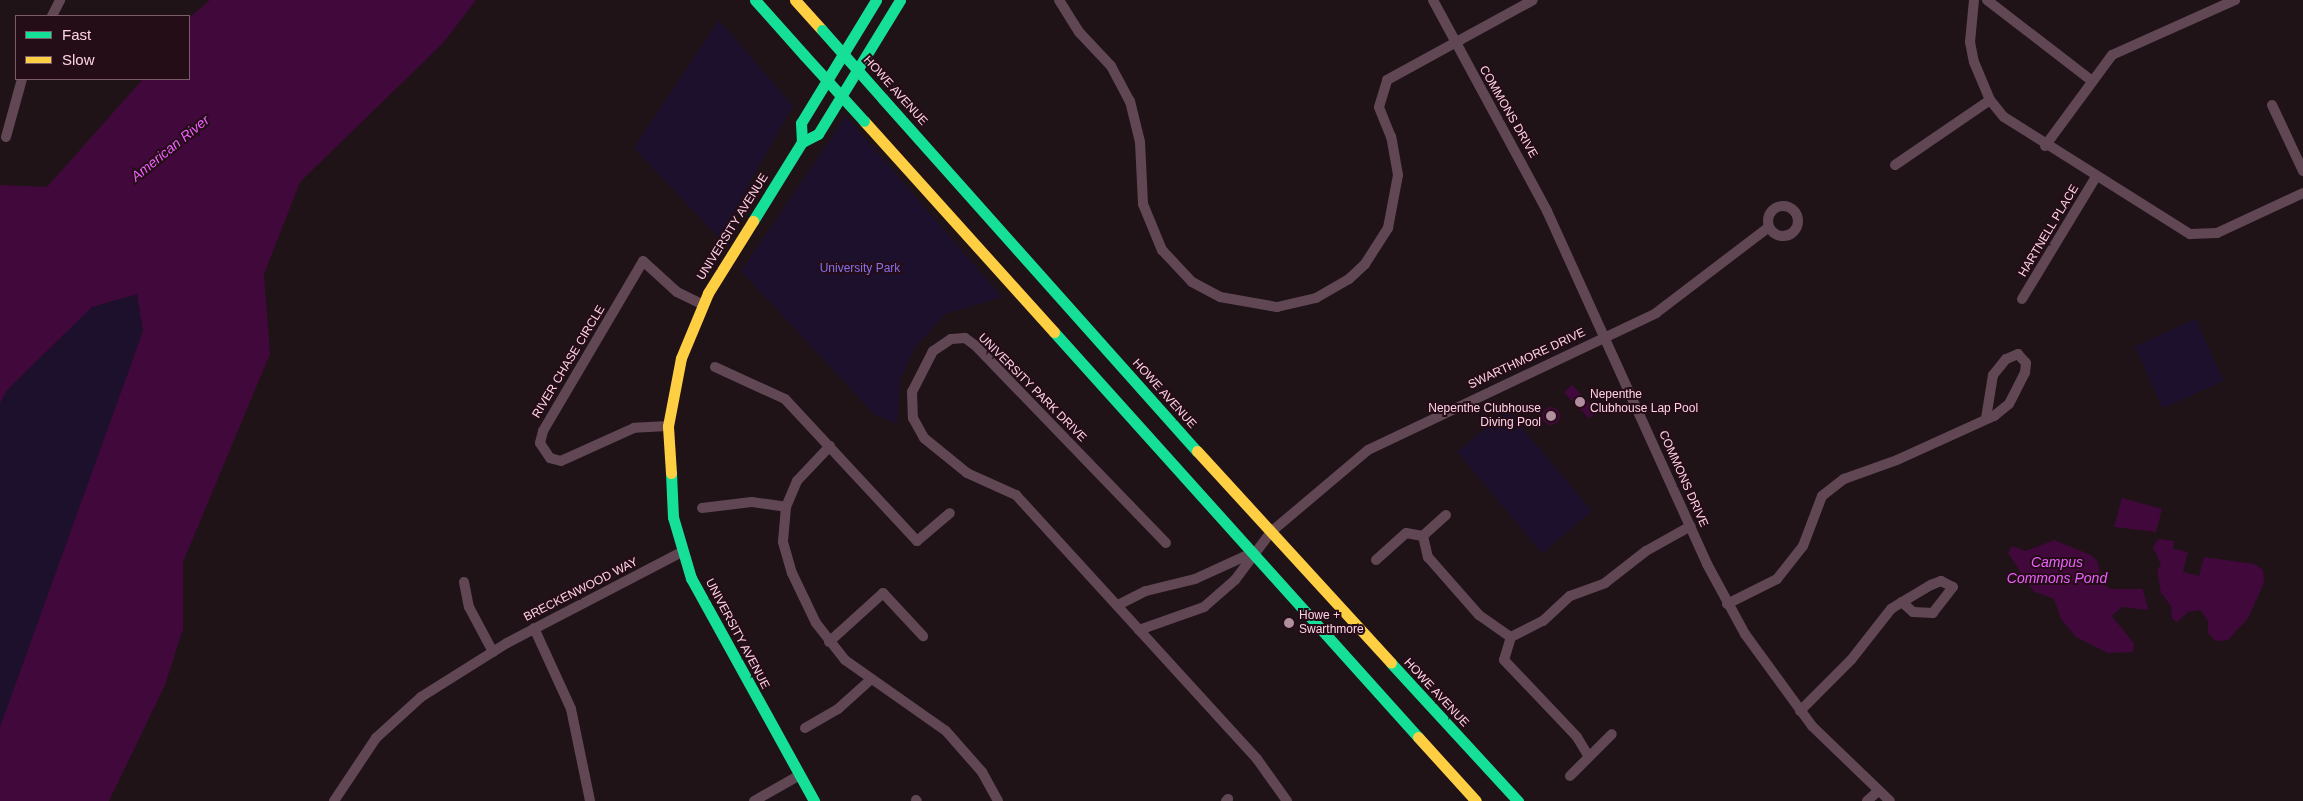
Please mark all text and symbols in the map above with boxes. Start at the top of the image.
legend [15,15,190,80]
text: Fast [62,26,91,43]
text: Slow [62,51,95,68]
street label: HOWE AVENUE [860,53,930,129]
street label: COMMONS DRIVE [1476,63,1540,161]
water label: American River [128,111,212,185]
street label: UNIVERSITY AVENUE [694,171,772,283]
street label: HARTNELL PLACE [2016,182,2082,280]
park label: University Park [820,262,900,276]
street label: RIVER CHASE CIRCLE [530,303,608,421]
street label: SWARTHMORE DRIVE [1466,326,1588,392]
street label: UNIVERSITY PARK DRIVE [975,331,1089,445]
street label: HOWE AVENUE [1129,356,1199,432]
place label: Nepenthe Clubhouse Lap Pool [1590,388,1698,416]
marker: Nepenthe Clubhouse Lap Pool [1574,396,1586,408]
place label: Nepenthe Clubhouse Diving Pool [1428,402,1541,430]
marker: Nepenthe Clubhouse Diving Pool [1545,410,1557,422]
street label: COMMONS DRIVE [1655,429,1711,529]
water label: Campus Commons Pond [2007,554,2107,586]
street label: BRECKENWOOD WAY [522,555,640,625]
street label: UNIVERSITY AVENUE [702,576,772,692]
place label: Howe + Swarthmore [1299,609,1364,637]
marker: Howe + Swarthmore [1283,617,1295,629]
street label: HOWE AVENUE [1400,656,1472,730]

